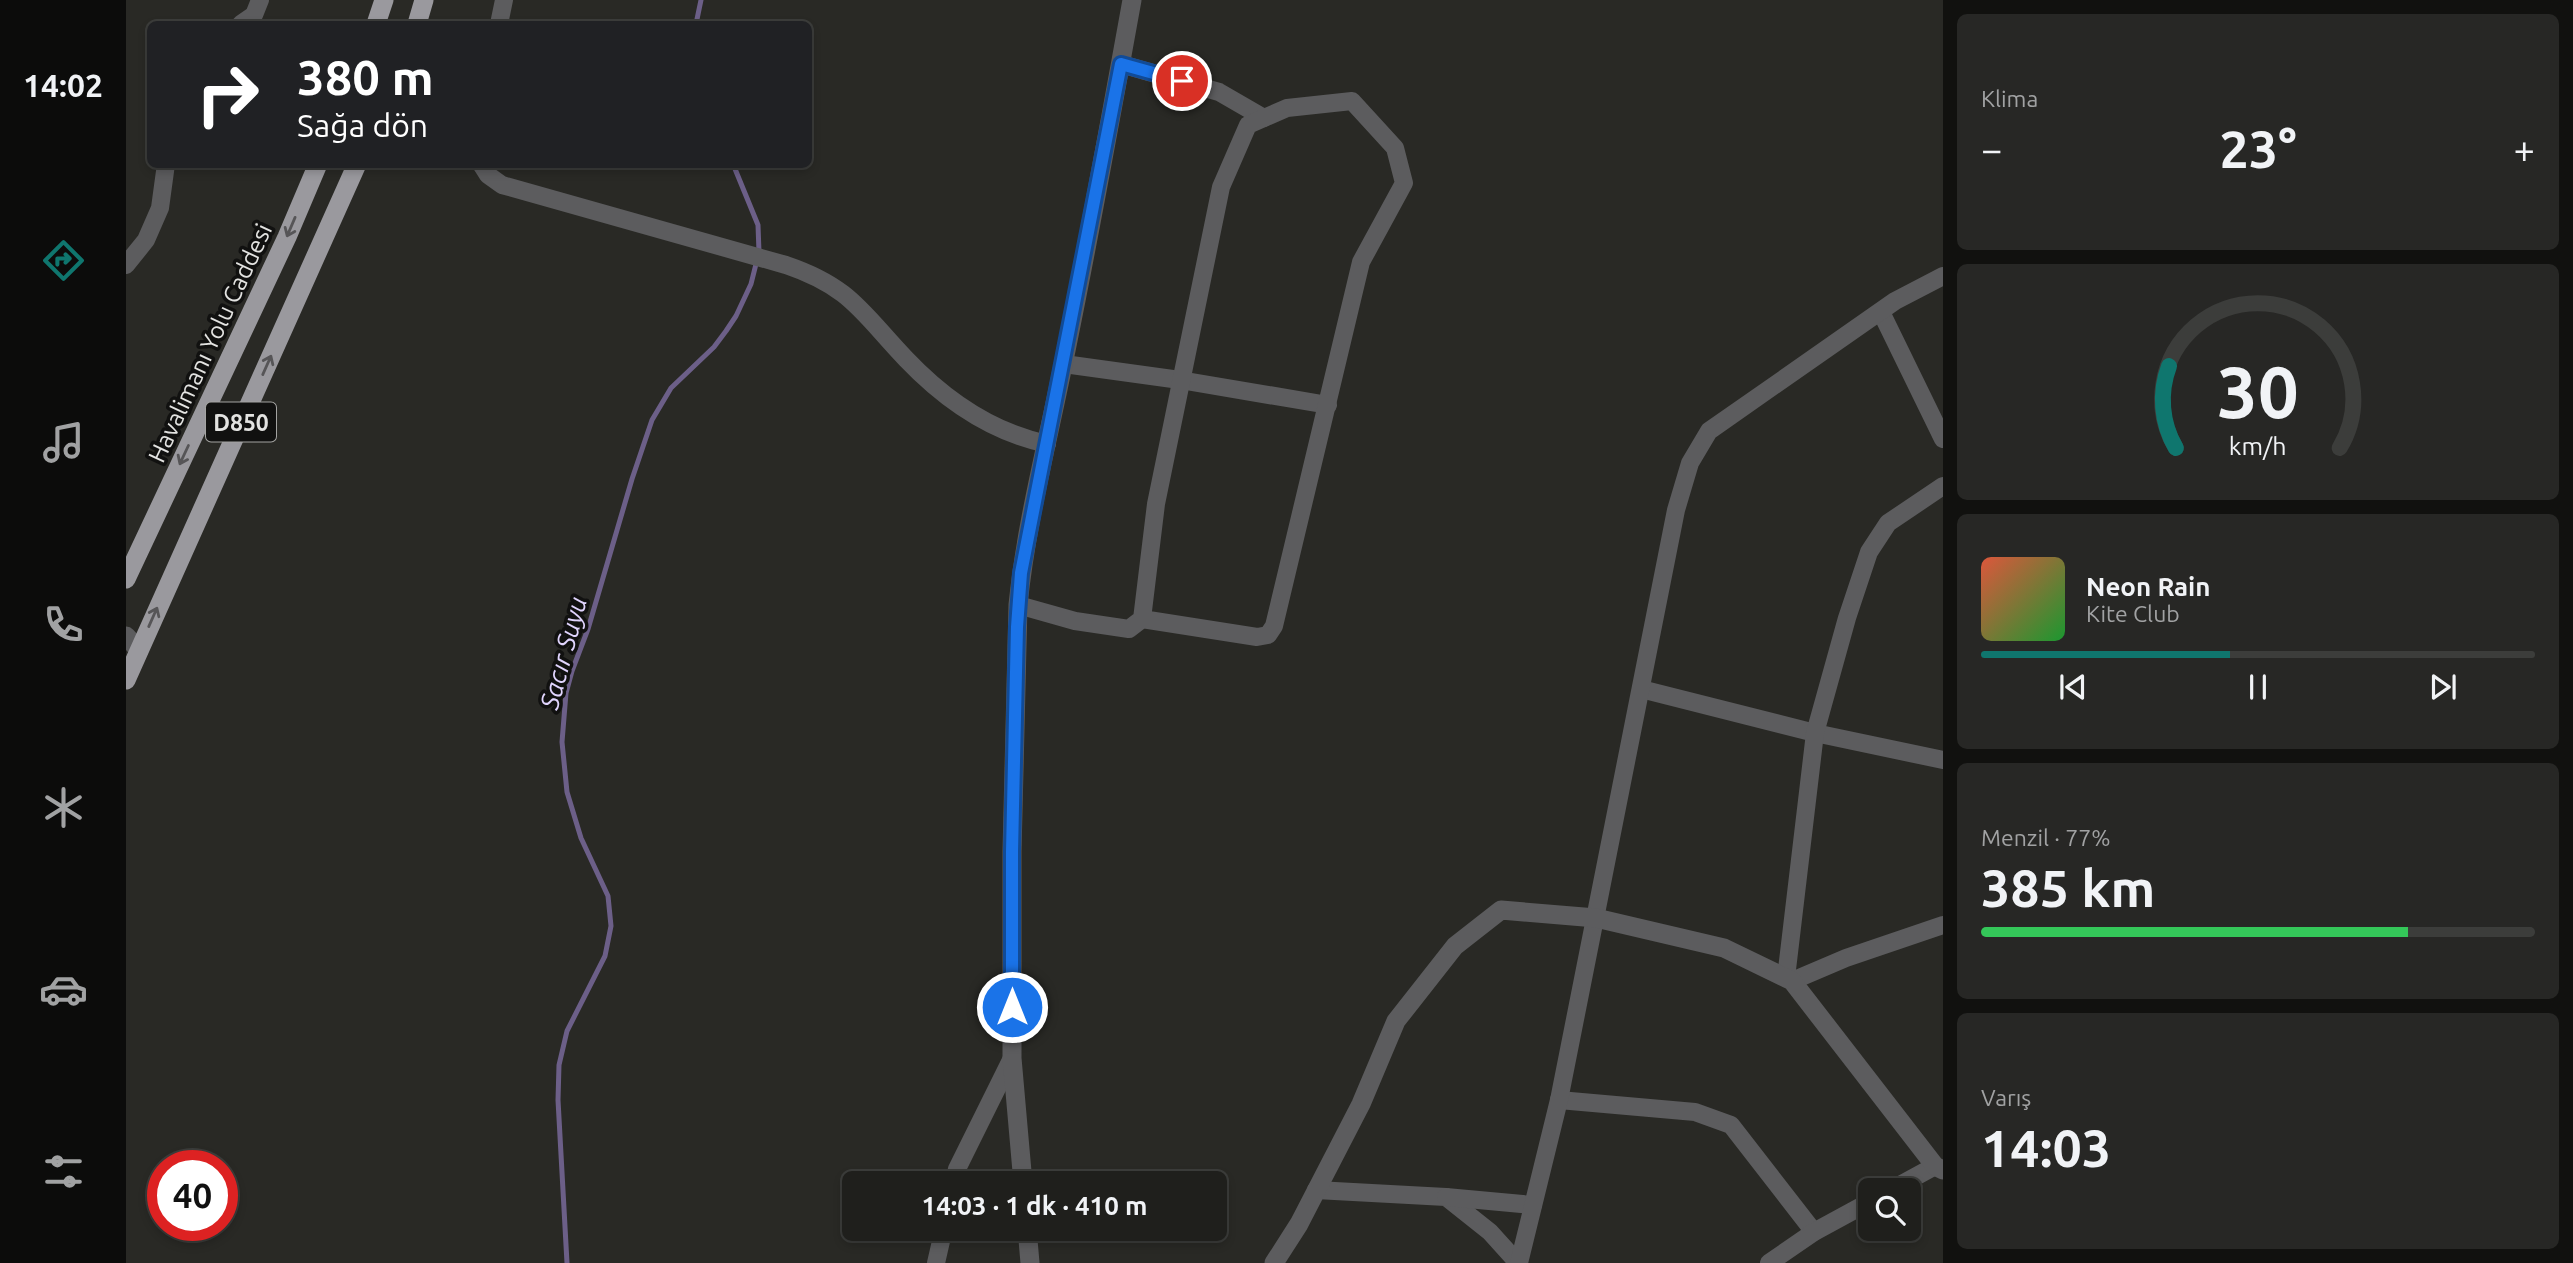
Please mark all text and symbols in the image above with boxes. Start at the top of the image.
icon: right [182,49,273,140]
text: 380 m [297,49,434,104]
pin [1152,51,1212,111]
icon: arrive [1163,62,1201,100]
text: 14:02 [23,67,103,103]
text: Klima [1981,86,2038,111]
text: Sağa dön [297,107,428,143]
text: 23° [2219,120,2297,178]
text: − [1981,128,2002,170]
text: + [2514,128,2535,170]
one-way arrow [284,216,297,237]
street label: Havalimanı Yolu Caddesi [143,219,277,467]
icon: directions [39,236,88,285]
text: 30 [2217,350,2299,432]
one-way arrow [261,355,274,376]
road number: D850 [206,402,276,442]
icon: music [39,418,88,467]
text: km/h [2229,431,2287,459]
one-way arrow [177,444,190,465]
text: Neon Rain [2086,572,2211,601]
water label: Sacır Suyu [534,594,592,713]
icon: phone [39,600,88,649]
text: Kite Club [2086,601,2180,626]
one-way arrow [147,607,161,628]
icon: previous [2054,668,2092,706]
icon: pause [2239,668,2277,706]
icon: next [2424,668,2462,706]
icon: climate [39,783,88,832]
text: Menzil · 77% [1981,825,2111,850]
text: 385 km [1981,859,2155,917]
icon: car [39,965,88,1014]
position arrow [975,970,1049,1044]
text: Varış [1981,1085,2031,1110]
text: 14:03 [1981,1119,2111,1177]
icon: filters [39,1147,88,1196]
speed limit sign: 40 [147,1150,238,1241]
map controls [1858,1178,1921,1241]
button: search [1858,1178,1921,1241]
text: 14:03 · 1 dk · 410 m [921,1191,1148,1220]

